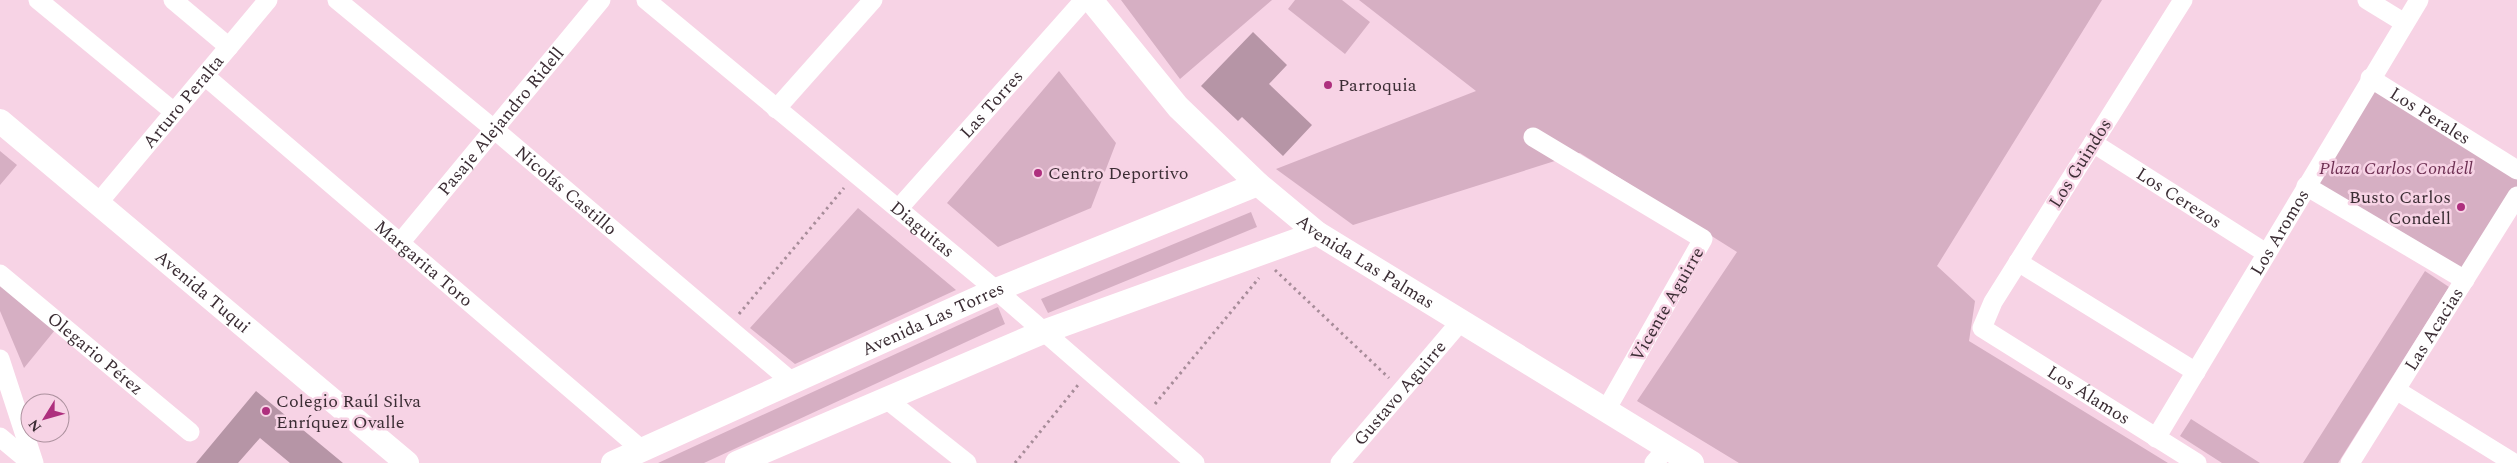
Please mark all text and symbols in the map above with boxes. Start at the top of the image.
street label: Pasaje Alejandro Ridell [431,41,571,202]
street label: Arturo Peralta [136,49,231,155]
street label: Las Torres [954,64,1030,145]
place label: Parroquia [1338,72,1417,99]
marker: Parroquia [1322,79,1334,91]
street label: Los Perales [2384,80,2476,152]
street label: Los Guindos [2042,113,2119,213]
street label: Nicolás Castillo [509,140,623,242]
park label: Plaza Carlos Condell [2319,155,2473,182]
place label: Centro Deportivo [1048,160,1188,187]
street label: Los Cerezos [2131,161,2227,236]
marker: Centro Deportivo [1032,167,1044,179]
street label: Los Aromos [2243,184,2316,281]
place label: Busto Carlos Condell [2349,184,2451,232]
street label: Diaguitas [884,195,960,264]
marker: Busto Carlos Condell [2455,201,2467,213]
street label: Avenida Las Palmas [1290,208,1440,316]
street label: Margarita Toro [368,214,479,314]
street label: Vicente Aguirre [1624,242,1711,366]
street label: Avenida Tuqui [149,244,256,340]
street label: Avenida Las Torres [857,275,1008,363]
street label: Las Acacias [2398,282,2471,376]
street label: Olegario Pérez [41,305,149,402]
street label: Gustavo Aguirre [1347,335,1453,452]
street label: Los Álamos [2042,359,2135,432]
place label: Colegio Raúl Silva Enríquez Ovalle [276,388,421,436]
north arrow [20,393,70,443]
marker: Colegio Raúl Silva Enríquez Ovalle [260,405,272,417]
text: N [23,415,47,436]

